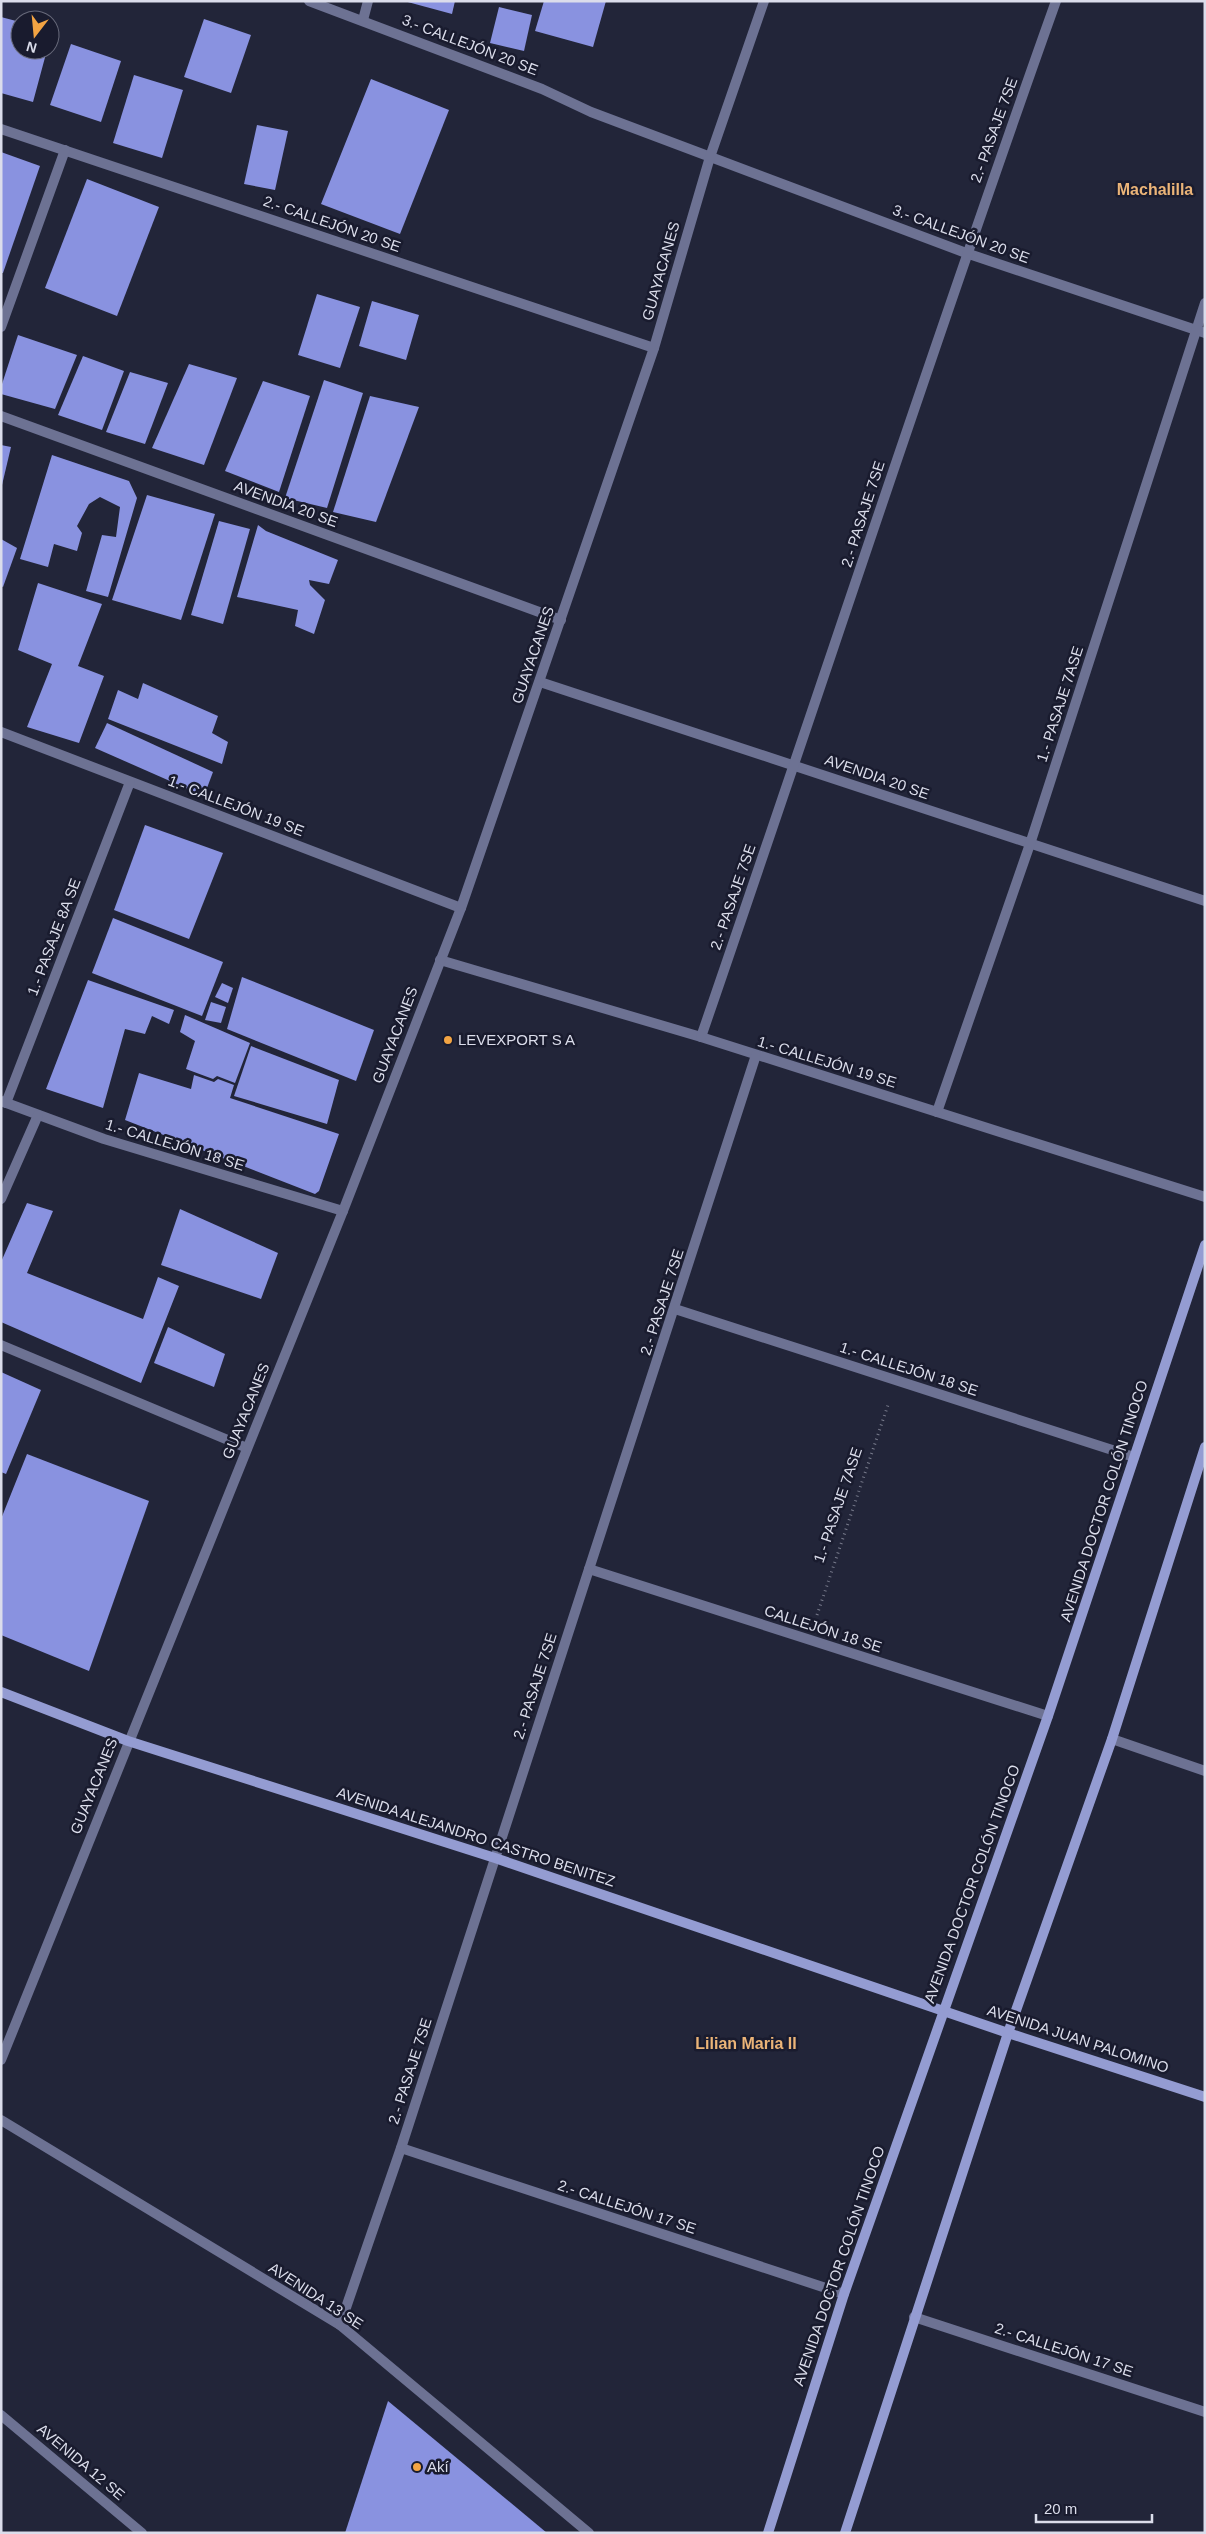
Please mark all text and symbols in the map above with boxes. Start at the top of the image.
north arrow [10,10,60,60]
street label: 3.- CALLEJÓN 20 SE [400,11,541,78]
text: N [24,38,38,57]
street label: 2.- PASAJE 7SE [967,75,1020,185]
district label: Machalilla [1117,181,1193,198]
street label: 2.- CALLEJÓN 20 SE [261,192,403,255]
street label: 3.- CALLEJÓN 20 SE [890,201,1032,266]
street label: GUAYACANES [638,220,683,322]
street label: 2.- PASAJE 7SE [837,459,888,569]
street label: AVENDIA 20 SE [232,477,340,530]
street label: GUAYACANES [508,604,557,706]
street label: 1.- PASAJE 7ASE [1033,644,1086,764]
street label: AVENDIA 20 SE [823,751,931,802]
street label: 1.- CALLEJÓN 19 SE [166,772,307,839]
street label: 2.- PASAJE 7SE [706,842,759,952]
street label: 1.- PASAJE 8A SE [23,876,84,998]
street label: GUAYACANES [368,984,421,1085]
place label: LEVEXPORT S A [458,1031,575,1048]
street label: 1.- CALLEJÓN 19 SE [756,1032,899,1091]
marker: LEVEXPORT S A [442,1034,454,1046]
street label: 1.- CALLEJÓN 18 SE [104,1115,247,1174]
street label: 2.- PASAJE 7SE [636,1247,687,1357]
street label: 1.- CALLEJÓN 18 SE [838,1338,980,1399]
street label: GUAYACANES [219,1360,273,1461]
street label: AVENIDA DOCTOR COLÓN TINOCO [1056,1378,1151,1624]
street label: 1.- PASAJE 7ASE [810,1445,865,1565]
street label: CALLEJÓN 18 SE [762,1602,884,1656]
street label: 2.- PASAJE 7SE [509,1631,560,1741]
street label: GUAYACANES [67,1735,121,1836]
street label: AVENIDA DOCTOR COLÓN TINOCO [920,1762,1023,2005]
street label: AVENIDA ALEJANDRO CASTRO BENITEZ [335,1783,617,1890]
street label: AVENIDA JUAN PALOMINO [985,2001,1171,2076]
street label: 2.- PASAJE 7SE [384,2016,435,2126]
district label: Lilian Maria II [695,2035,797,2052]
street label: AVENIDA DOCTOR COLÓN TINOCO [789,2144,888,2388]
street label: 2.- CALLEJÓN 17 SE [556,2176,698,2237]
street label: AVENIDA 13 SE [266,2259,367,2332]
street label: 2.- CALLEJÓN 17 SE [993,2319,1135,2380]
street label: AVENIDA 12 SE [34,2420,129,2503]
place label: Akí [427,2458,450,2475]
marker: Akí [411,2461,423,2473]
scale bar [1036,2492,1152,2524]
text: 20 m [1044,2500,1077,2517]

